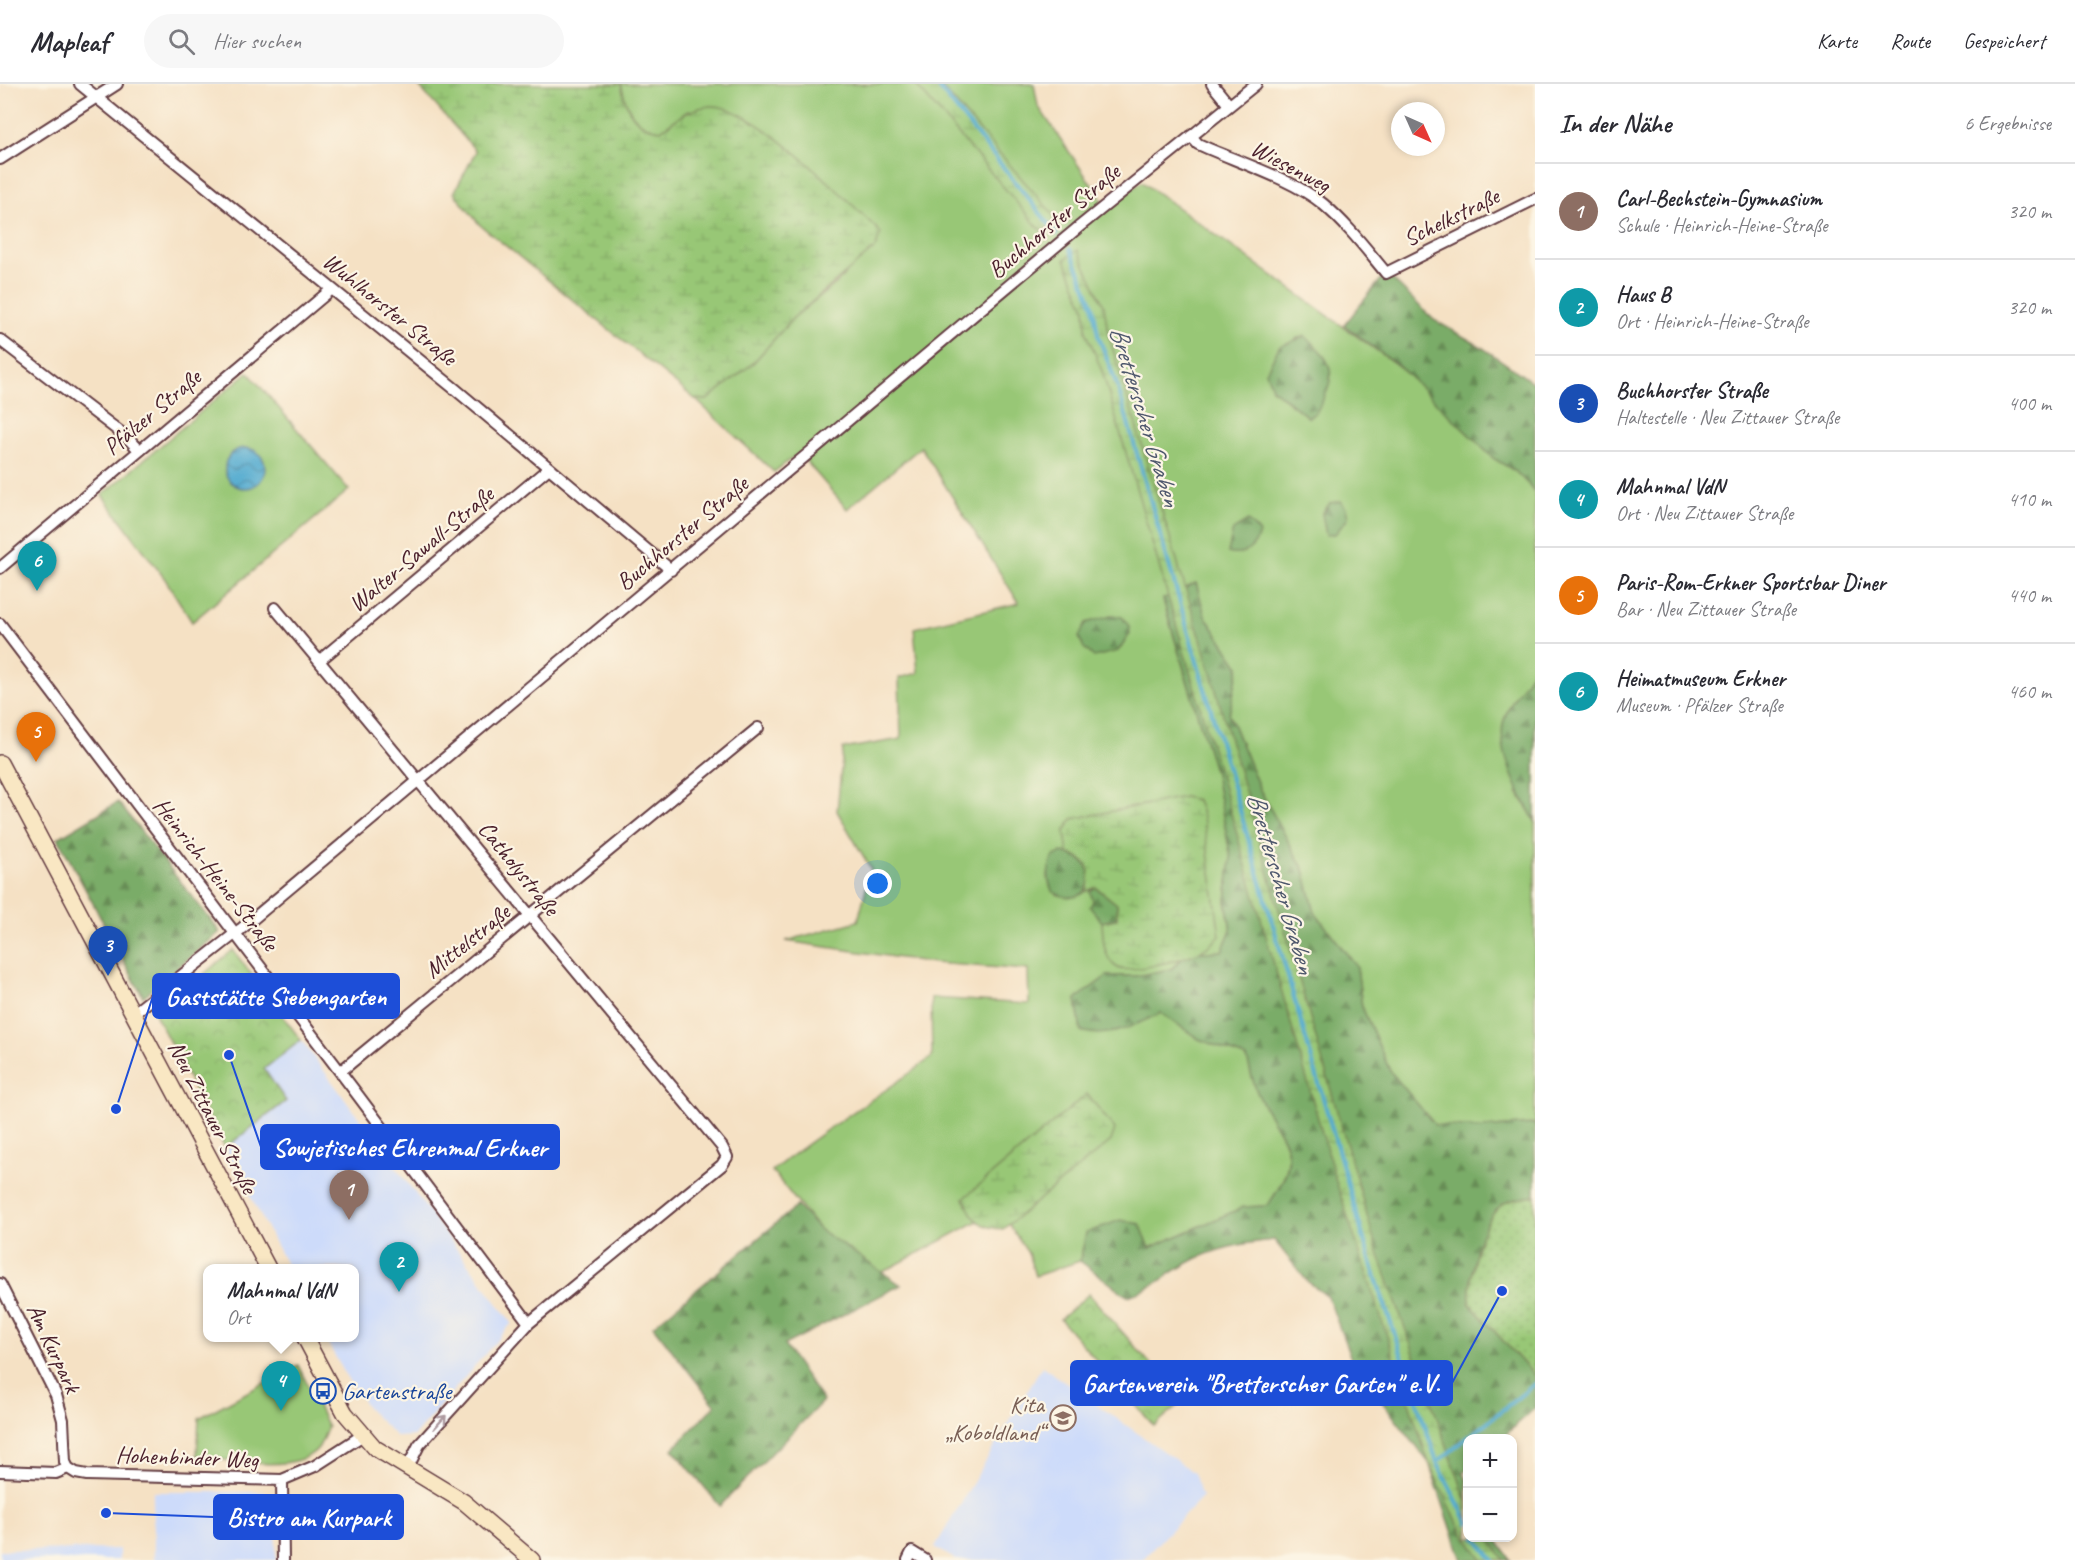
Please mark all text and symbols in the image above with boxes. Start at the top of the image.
search box [144,14,564,68]
text: Mapleaf [30,24,108,59]
icon: search [165,25,198,58]
text: Hier suchen [213,27,301,55]
text: Karte [1817,28,1857,54]
text: Route [1890,28,1930,54]
text: Gespeichert [1963,28,2045,54]
north arrow [1391,102,1445,156]
text: In der Nähe [1559,107,1671,140]
text: 6 Ergebnisse [1964,111,2051,136]
street label: Wiesenweg [1246,133,1337,200]
street label: Buchhorster Straße [982,156,1128,285]
street label: Schelkstraße [1398,180,1506,253]
text: Carl-Bechstein-Gymnasium [1616,185,1822,213]
text: 1 [1574,199,1583,224]
text: 320 m [2008,199,2051,224]
text: Schule · Heinrich-Heine-Straße [1616,213,1828,238]
street label: Wuhlhorster Straße [317,246,465,374]
text: Haus B [1616,281,1671,309]
text: 2 [1574,295,1583,320]
text: 320 m [2008,295,2051,320]
text: Ort · Heinrich-Heine-Straße [1616,309,1809,334]
water label: Bretterscher Graben [1102,322,1189,512]
street label: Pfälzer Straße [97,361,209,462]
text: Buchhorster Straße [1616,377,1768,405]
text: 3 [1574,391,1583,416]
text: 400 m [2008,391,2051,416]
text: Haltestelle · Neu Zittauer Straße [1616,405,1839,430]
street label: Buchhorster Straße [610,468,756,597]
text: Mahnmal VdN [1616,473,1725,501]
street label: Walter-Sawall-Straße [342,478,501,618]
text: 4 [1574,487,1583,512]
text: 410 m [2008,487,2051,512]
text: Ort · Neu Zittauer Straße [1616,501,1793,526]
pin: 6 [18,542,57,591]
text: Paris-Rom-Erkner Sportsbar Diner [1616,569,1886,597]
text: 5 [1574,583,1583,608]
text: 440 m [2008,583,2051,608]
text: Bar · Neu Zittauer Straße [1616,597,1796,622]
text: Heimatmuseum Erkner [1616,665,1785,693]
text: 6 [1574,679,1583,704]
text: 460 m [2008,679,2051,704]
text: Museum · Pfälzer Straße [1616,693,1783,718]
pin: 5 [16,712,56,762]
water label: Bretterscher Graben [1240,789,1323,979]
street label: Heinrich-Heine-Straße [147,791,287,958]
street label: Catholystraße [472,815,568,923]
your location [863,869,892,898]
street label: Mittelstraße [418,896,518,985]
pin: 3 [88,926,128,976]
callout: Gaststätte Siebengarten [153,974,399,1018]
text: Gaststätte Siebengarten [166,980,388,1013]
street label: Neu Zittauer Straße [161,1035,266,1201]
callout: Sowjetisches Ehrenmal Erkner [261,1125,559,1169]
text: Sowjetisches Ehrenmal Erkner [273,1131,550,1164]
pin: 1 [330,1170,368,1220]
pin: 2 [380,1242,418,1292]
popup [203,1264,359,1342]
text: Mahnmal VdN [227,1277,335,1305]
street label: Am Kurpark [20,1298,89,1400]
text: Ort [227,1305,250,1330]
callout: Gartenverein "Bretterscher Garten" e.V. [1071,1361,1452,1405]
pin: 4 [262,1362,300,1411]
text: Gartenverein "Bretterscher Garten" e.V. [1082,1367,1441,1400]
bus stop icon: Gartenstraße [308,1376,338,1406]
place label: Gartenstraße [342,1376,454,1406]
place label: Kita „Koboldland“ [945,1389,1050,1447]
school or university icon: Kita „Koboldland“ [1048,1403,1078,1433]
one-way arrow [433,1414,447,1429]
map controls [1463,1434,1517,1542]
button: + [1463,1434,1517,1488]
street label: Hohenbinder Weg [115,1440,260,1475]
button: − [1463,1488,1517,1542]
callout: Bistro am Kurpark [214,1495,403,1539]
text: Bistro am Kurpark [227,1501,393,1534]

